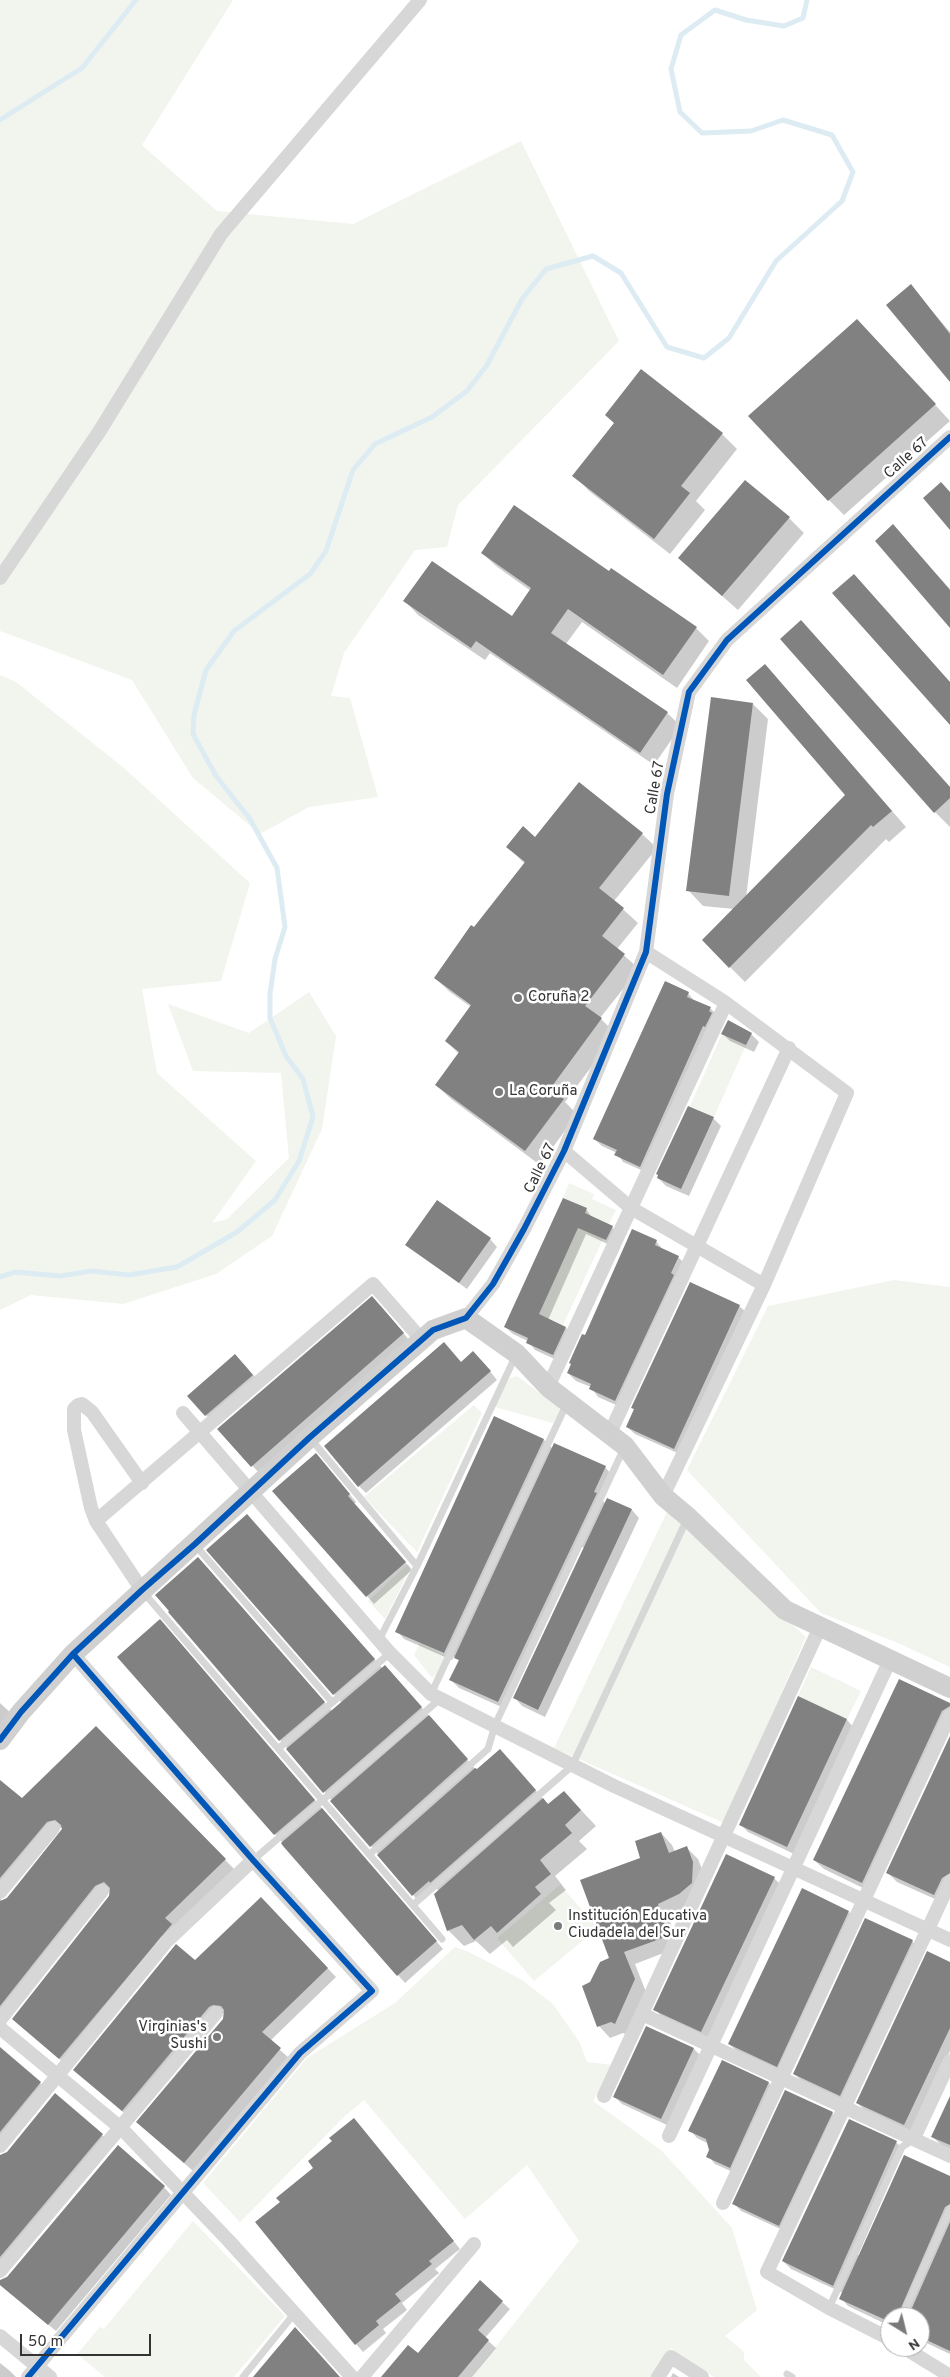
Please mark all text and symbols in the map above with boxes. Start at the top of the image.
street label: Calle 67 [881,434,933,484]
street label: Calle 67 [642,760,670,816]
place label: Coruña 2 [528,989,589,1007]
marker: Coruña 2 [512,992,524,1004]
place label: La Coruña [509,1083,577,1101]
marker: La Coruña [493,1086,505,1098]
street label: Calle 67 [521,1141,561,1197]
place label: Institución Educativa Ciudadela del Sur [568,1908,707,1943]
marker: Institución Educativa Ciudadela del Sur [552,1920,564,1932]
place label: Virginias's Sushi [138,2019,207,2054]
marker: Virginias's Sushi [211,2031,223,2043]
north arrow [880,2307,930,2357]
scale bar [22,2324,154,2356]
text: 50 m [28,2333,63,2352]
text: N [904,2334,923,2354]

